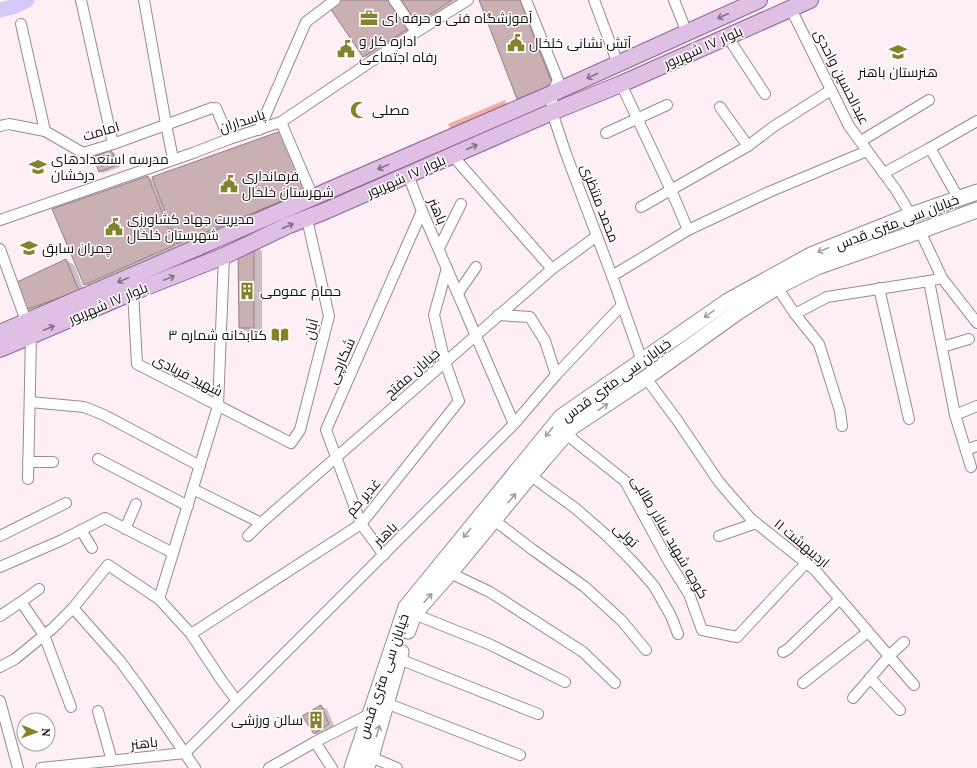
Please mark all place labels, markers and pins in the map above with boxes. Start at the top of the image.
office icon: آموزشگاه فنی و حرفه ای [359,8,379,28]
place label: آموزشگاه فنی و حرفه ای [382,9,533,27]
place label: اداره کار و رفاه اجتماعی [359,32,437,66]
public building icon: آتش نشانی خلخال [506,33,526,53]
place label: آتش نشانی خلخال [529,34,632,52]
public building icon: اداره کار و رفاه اجتماعی [336,39,356,59]
school or university icon: هنرستان باهنر [888,42,908,62]
place label: هنرستان باهنر [857,63,938,81]
mosque icon: مصلی [349,100,369,120]
place label: مصلی [372,101,410,119]
place label: مدرسه استعدادهای درخشان [51,150,169,184]
school or university icon: مدرسه استعدادهای درخشان [28,157,48,177]
place label: فرمانداری شهرستان خلخال [242,167,334,201]
public building icon: فرمانداری شهرستان خلخال [219,174,239,194]
place label: مدیریت جهاد کشاورزی شهرستان خلخال [127,210,254,244]
public building icon: مدیریت جهاد کشاورزی شهرستان خلخال [104,217,124,237]
school or university icon: چمران سابق [19,238,39,258]
place label: چمران سابق [42,239,112,258]
building icon: حمام عمومی [237,281,257,301]
place label: حمام عمومی [260,282,341,301]
library icon: کتابخانه شماره ۳ [270,325,290,345]
place label: کتابخانه شماره ۳ [168,326,267,344]
building icon: سالن ورزشی [306,710,326,730]
place label: سالن ورزشی [231,711,303,729]

